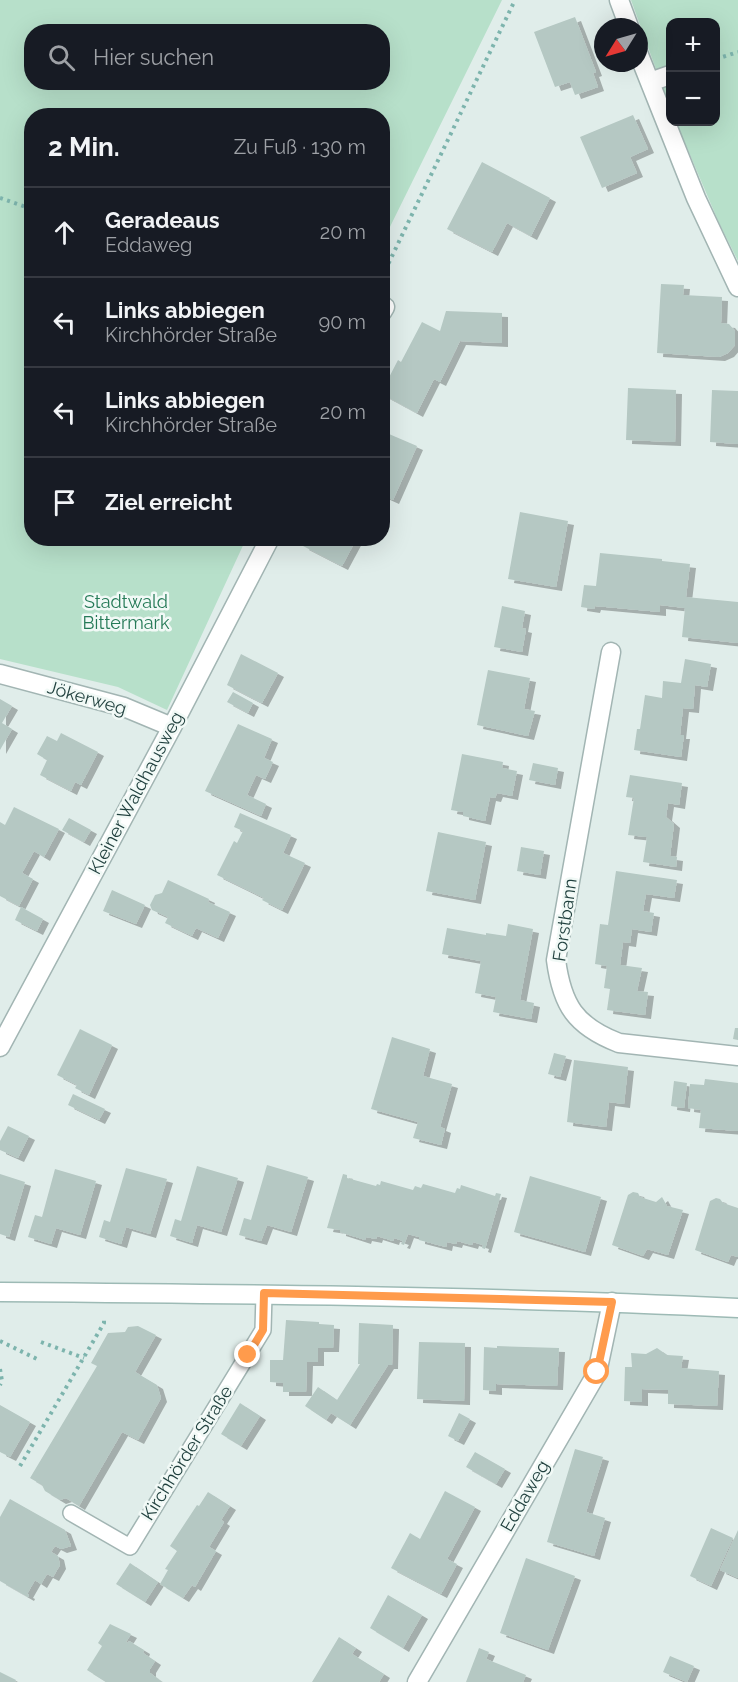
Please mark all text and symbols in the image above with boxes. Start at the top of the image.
north arrow [594,18,648,72]
map controls [666,18,720,126]
button: + [666,18,720,72]
search box [24,24,390,90]
icon: search [45,41,78,74]
text: Hier suchen [93,44,214,70]
button: − [666,72,720,126]
text: 2 Min. [48,132,120,162]
text: Zu Fuß · 130 m [234,135,366,159]
text: Geradeaus [105,207,220,233]
icon: ahead [48,216,81,249]
text: 20 m [320,220,366,244]
text: Eddaweg [105,233,192,257]
text: Links abbiegen [105,297,265,323]
icon: left [48,306,81,339]
text: 90 m [319,310,366,334]
text: Kirchhörder Straße [105,323,277,347]
text: Links abbiegen [105,387,265,413]
icon: left [48,396,81,429]
text: 20 m [320,400,366,424]
text: Kirchhörder Straße [105,413,277,437]
icon: arrive [48,486,81,519]
text: Ziel erreicht [105,489,232,515]
park label: Stadtwald Bittermark [83,591,170,633]
street label: Jökerweg [45,676,129,719]
street label: Kleiner Waldhausweg [84,708,187,878]
street label: Forstbann [548,877,581,963]
route end [234,1341,260,1367]
route start [583,1358,609,1384]
street label: Kirchhörder Straße [137,1381,237,1524]
street label: Eddaweg [496,1456,553,1535]

